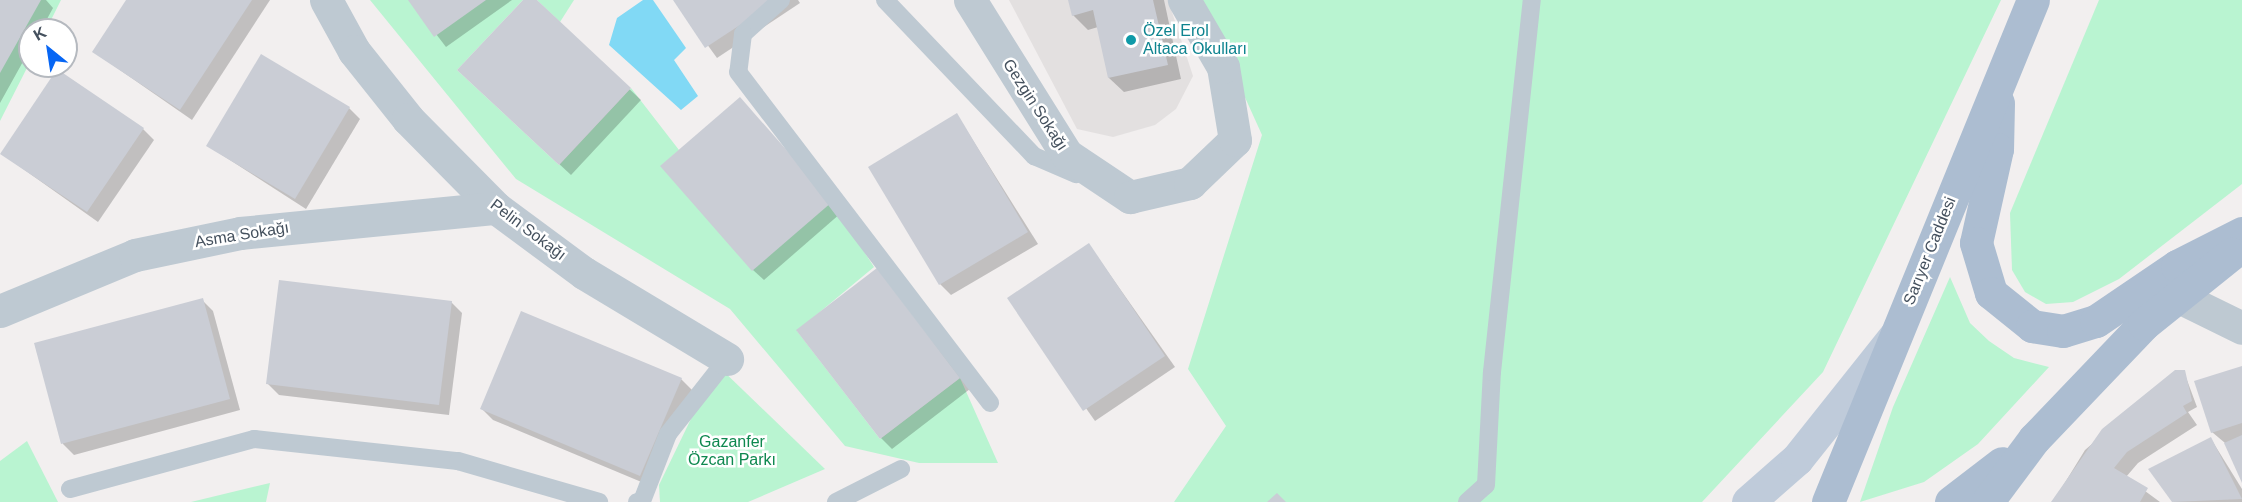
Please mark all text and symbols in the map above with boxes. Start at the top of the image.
north arrow [18,18,78,78]
place label: Özel Erol Altaca Okulları [1143,21,1247,59]
text: K [30,23,49,44]
marker: Özel Erol Altaca Okulları [1124,33,1138,47]
street label: Gezgin Sokağı [998,56,1072,154]
street label: Sarıyer Caddesi [1900,194,1960,308]
street label: Pelin Sokağı [486,195,570,265]
street label: Asma Sokağı [194,218,290,252]
park label: Gazanfer Özcan Parkı [688,432,776,470]

